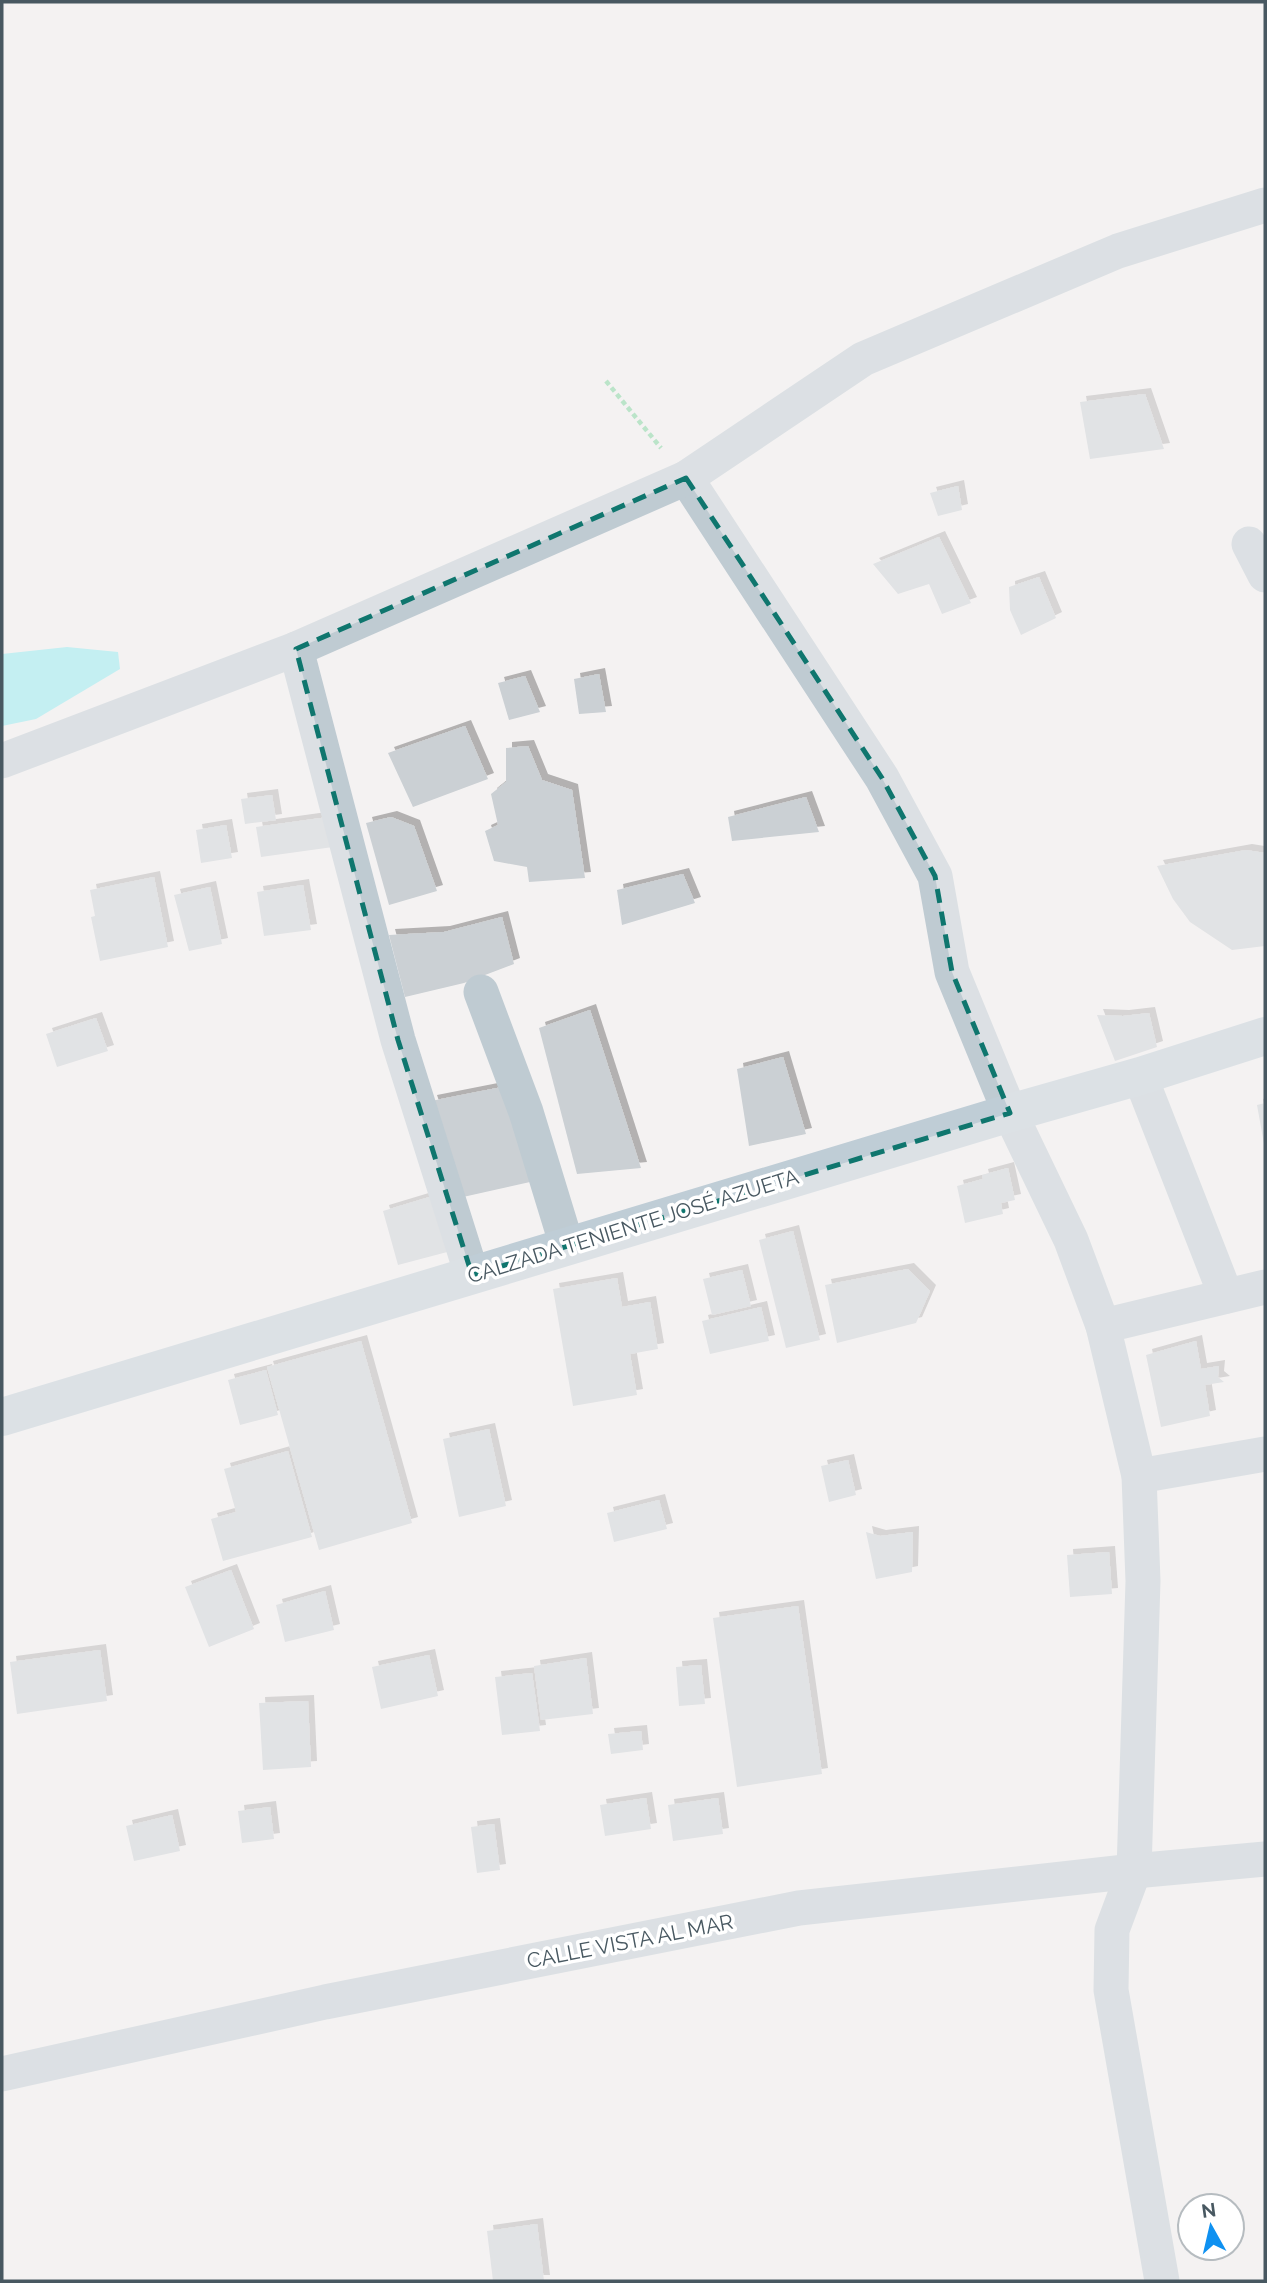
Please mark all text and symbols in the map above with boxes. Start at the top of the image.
street label: CALZADA TENIENTE JOSÉ AZUETA [464,1164,802,1288]
street label: CALLE VISTA AL MAR [525,1909,735,1973]
north arrow [1176,2192,1246,2262]
text: N [1200,2198,1217,2222]

